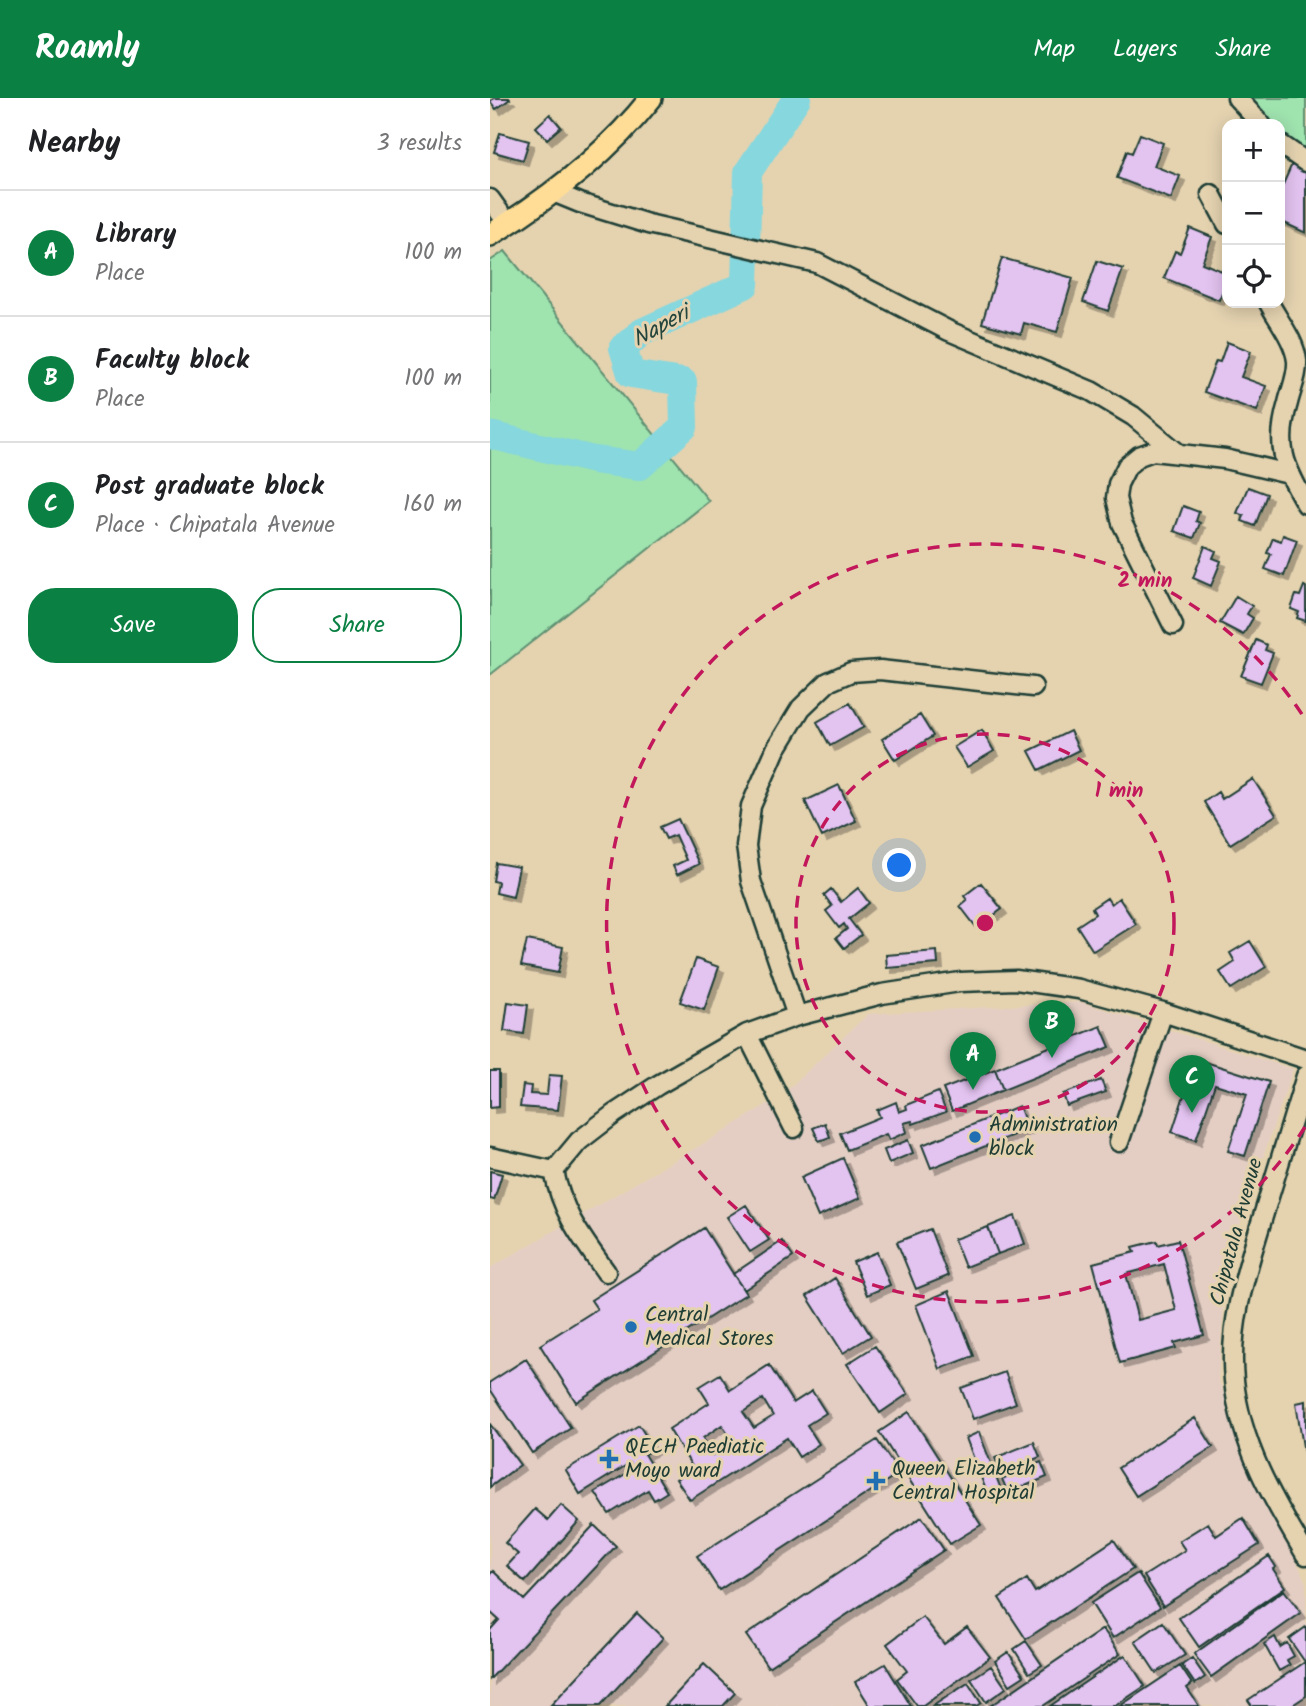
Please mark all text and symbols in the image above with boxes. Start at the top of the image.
text: Roamly [35,23,140,76]
text: Map [1033,30,1075,69]
text: Layers [1113,30,1177,69]
text: Share [1215,30,1271,69]
map controls [1222,119,1285,308]
button: + [1222,119,1285,182]
text: Nearby [28,120,120,168]
text: 3 results [376,126,462,162]
button: − [1222,182,1285,245]
text: Library [95,214,176,256]
text: A [44,235,58,271]
text: 100 m [404,235,462,271]
button: locate [1222,245,1285,308]
text: Place [95,256,145,292]
water label: Naperi [626,294,700,357]
text: Faculty block [95,340,249,382]
text: B [44,361,58,397]
text: 100 m [404,361,462,397]
text: Place [95,382,145,418]
text: Post graduate block [95,466,324,508]
text: C [44,487,58,523]
text: 160 m [403,487,462,523]
text: Place · Chipatala Avenue [95,508,335,544]
text: 2 min [1118,565,1172,598]
button: Save [28,588,238,663]
button: Share [252,588,462,663]
text: 1 min [1095,775,1143,808]
your location [882,848,916,882]
centre of rings [973,911,997,935]
pin: B [1029,1000,1075,1058]
pin: A [950,1032,996,1090]
pin: C [1169,1055,1215,1113]
place label: Administration block [989,1109,1118,1166]
marker: Administration block [967,1129,983,1145]
street label: Chipatala Avenue [1201,1154,1273,1310]
place label: Central Medical Stores [645,1299,773,1356]
marker: Central Medical Stores [623,1319,639,1335]
place label: QECH Paediatic Moyo ward [625,1431,764,1488]
marker: QECH Paediatic Moyo ward [599,1449,619,1469]
place label: Queen Elizabeth Central Hospital [892,1453,1035,1510]
marker: Queen Elizabeth Central Hospital [866,1471,886,1491]

